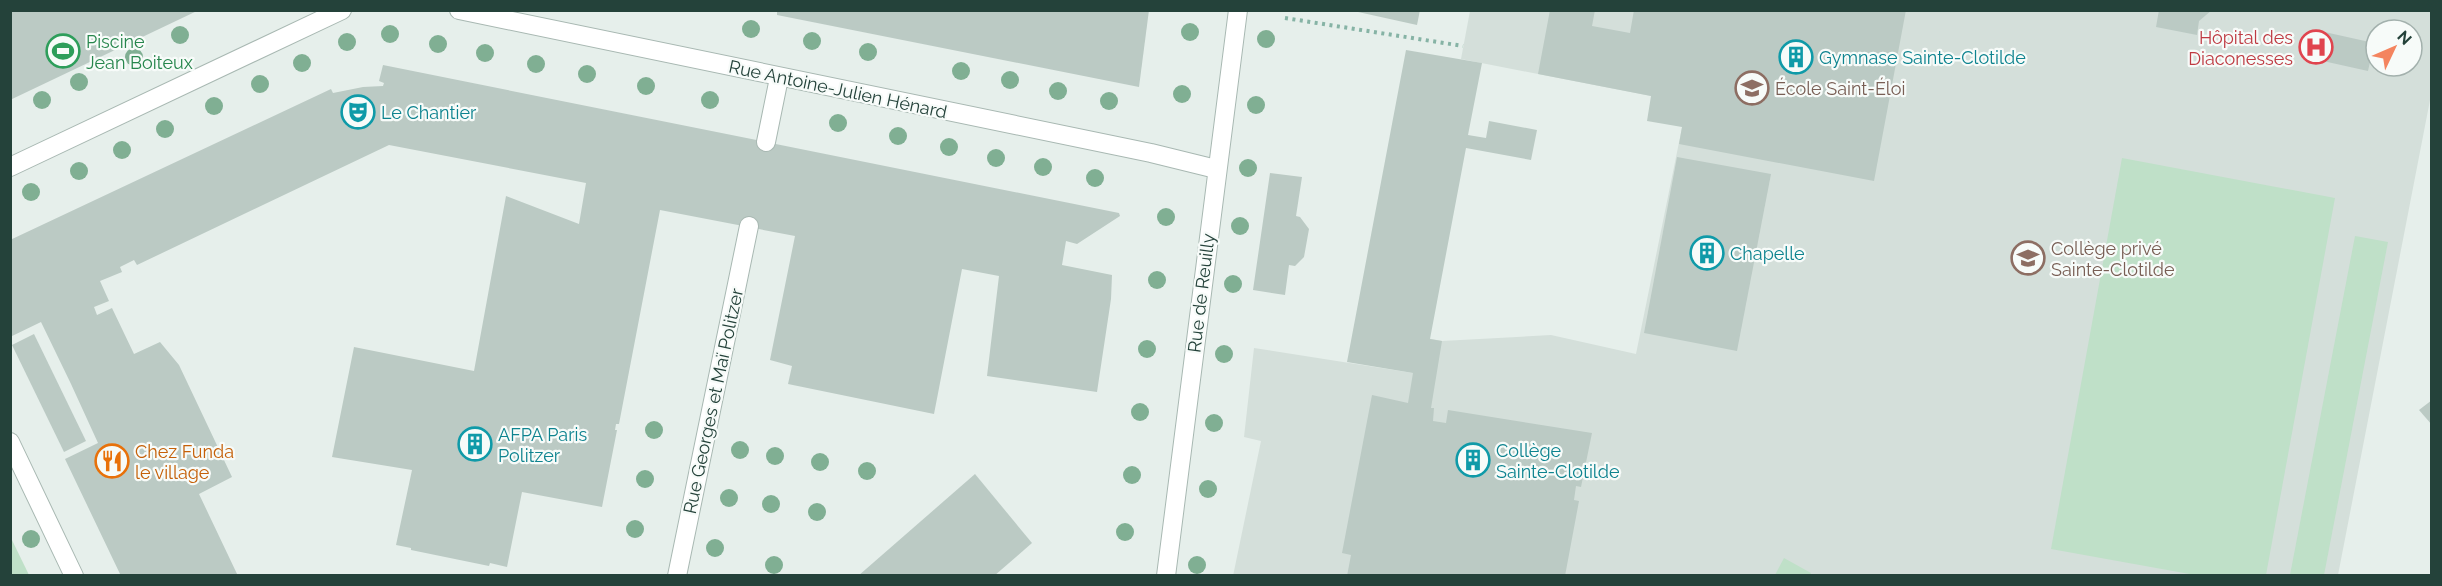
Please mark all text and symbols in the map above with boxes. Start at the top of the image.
north arrow [2364,18,2424,78]
place label: Hôpital des Diaconesses [2188,27,2293,69]
text: N [2393,27,2416,49]
hospital icon: Hôpital des Diaconesses [2298,29,2334,65]
place label: Piscine Jean Boiteux [86,31,193,73]
sports icon: Piscine Jean Boiteux [45,33,81,69]
building icon: Gymnase Sainte-Clotilde [1778,39,1814,75]
place label: Gymnase Sainte-Clotilde [1819,47,2026,68]
street label: Rue Antoine-Julien Hénard [727,56,949,122]
school or university icon: École Saint-Éloi [1734,70,1770,106]
place label: École Saint-Éloi [1775,77,1905,99]
theatre icon: Le Chantier [340,94,376,130]
place label: Le Chantier [381,102,477,123]
street label: Rue de Reuilly [1183,232,1219,354]
building icon: Chapelle [1689,235,1725,271]
place label: Collège privé Sainte-Clotilde [2051,238,2175,280]
school or university icon: Collège privé Sainte-Clotilde [2010,240,2046,276]
place label: Chapelle [1730,243,1805,264]
street label: Rue Georges et Maï Politzer [679,286,747,516]
place label: AFPA Paris Politzer [498,424,587,466]
building icon: AFPA Paris Politzer [457,426,493,462]
place label: Collège Sainte-Clotilde [1496,440,1620,482]
place label: Chez Funda le village [135,441,234,483]
building icon: Collège Sainte-Clotilde [1455,442,1491,478]
restaurant icon: Chez Funda le village [94,443,130,479]

